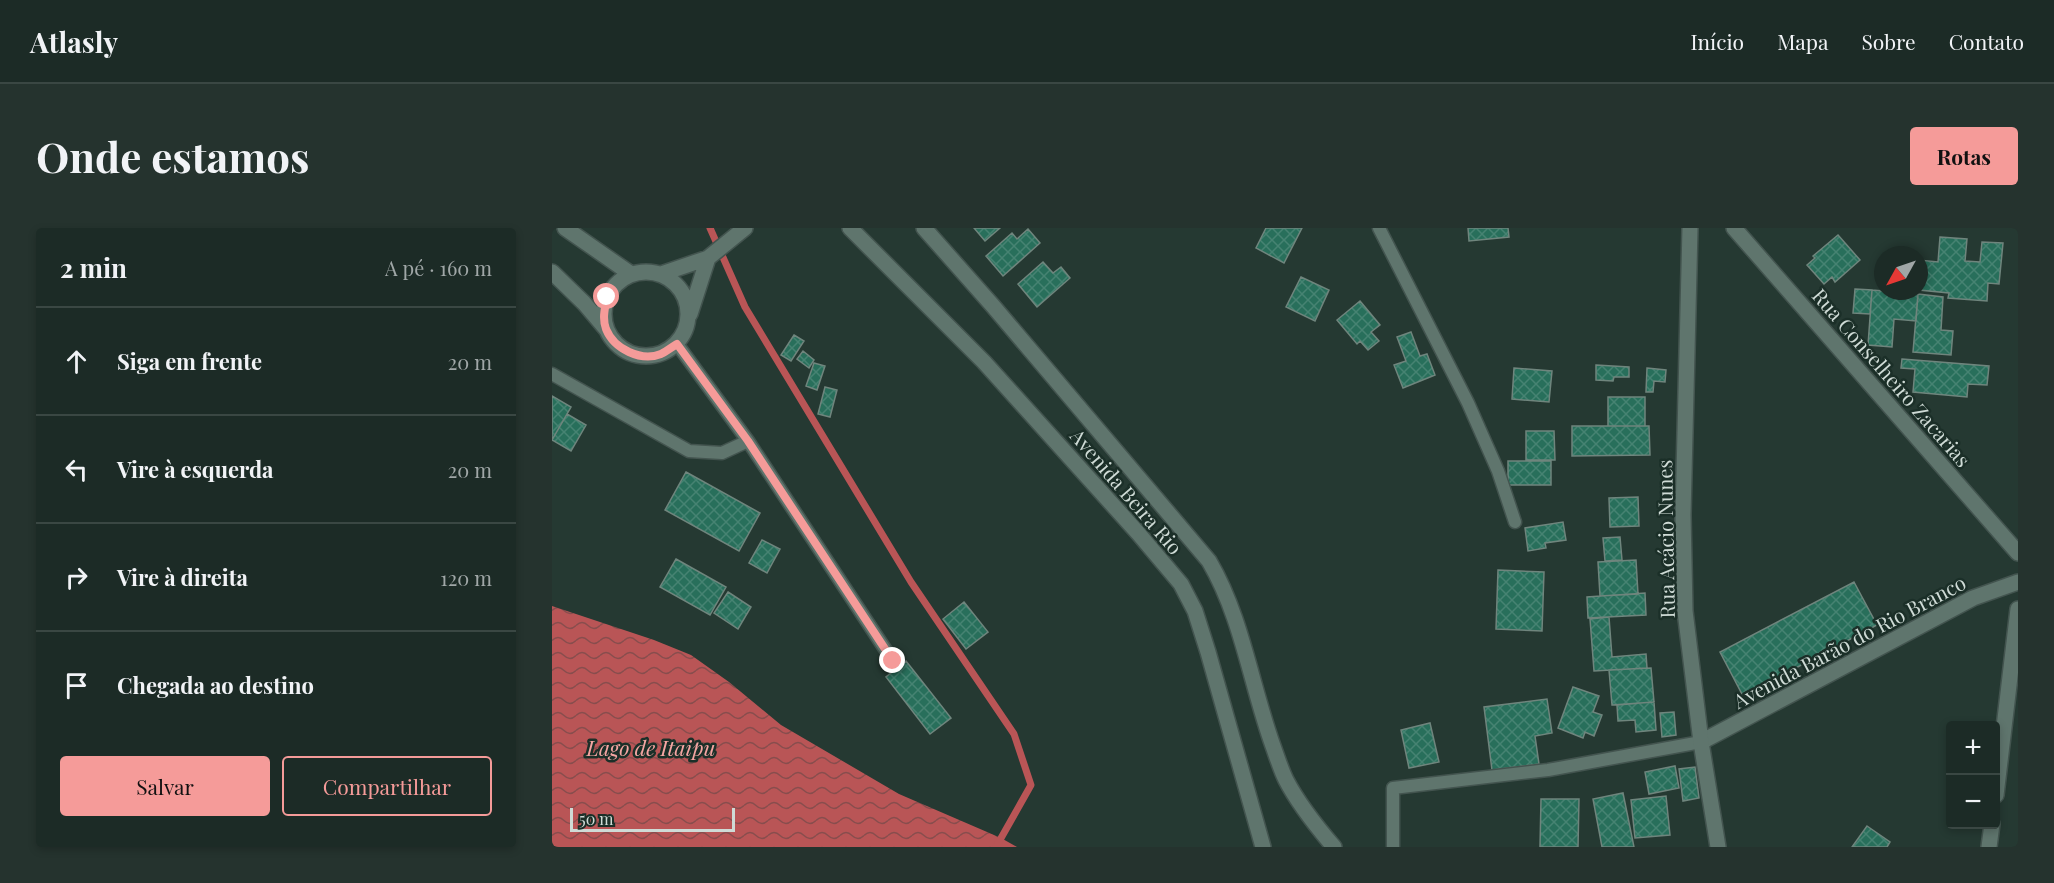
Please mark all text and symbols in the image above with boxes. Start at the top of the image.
text: Atlasly [30,23,118,60]
text: Início [1690,27,1744,55]
text: Mapa [1777,27,1828,55]
text: Sobre [1861,27,1916,55]
text: Contato [1949,27,2024,55]
button: Rotas [1910,127,2018,185]
text: Onde estamos [36,128,309,184]
north arrow [1874,246,1928,300]
text: 2 min [60,250,127,285]
text: A pé · 160 m [385,254,492,281]
street label: Rua Conselheiro Zacarias [1807,282,1977,472]
route start [593,283,619,309]
icon: ahead [60,345,93,378]
text: Siga em frente [117,346,262,376]
text: 20 m [448,348,492,375]
street label: Avenida Beira Rio [1064,422,1189,560]
icon: left [60,453,93,486]
text: Vire à esquerda [117,454,274,484]
text: 20 m [448,456,492,483]
street label: Rua Acácio Nunes [1650,459,1680,619]
icon: right [60,561,93,594]
text: Vire à direita [117,562,248,592]
text: 120 m [440,564,492,591]
street label: Avenida Barão do Rio Branco [1727,568,1970,714]
route end [879,647,905,673]
icon: arrive [60,669,93,702]
text: Chegada ao destino [117,670,314,700]
map controls [1946,721,2000,829]
button: + [1946,721,2000,775]
water label: Lago de Itaipu [586,733,715,761]
button: Salvar [60,756,270,816]
button: Compartilhar [282,756,492,816]
button: − [1946,775,2000,829]
scale bar [570,805,735,832]
text: 50 m [579,808,613,829]

